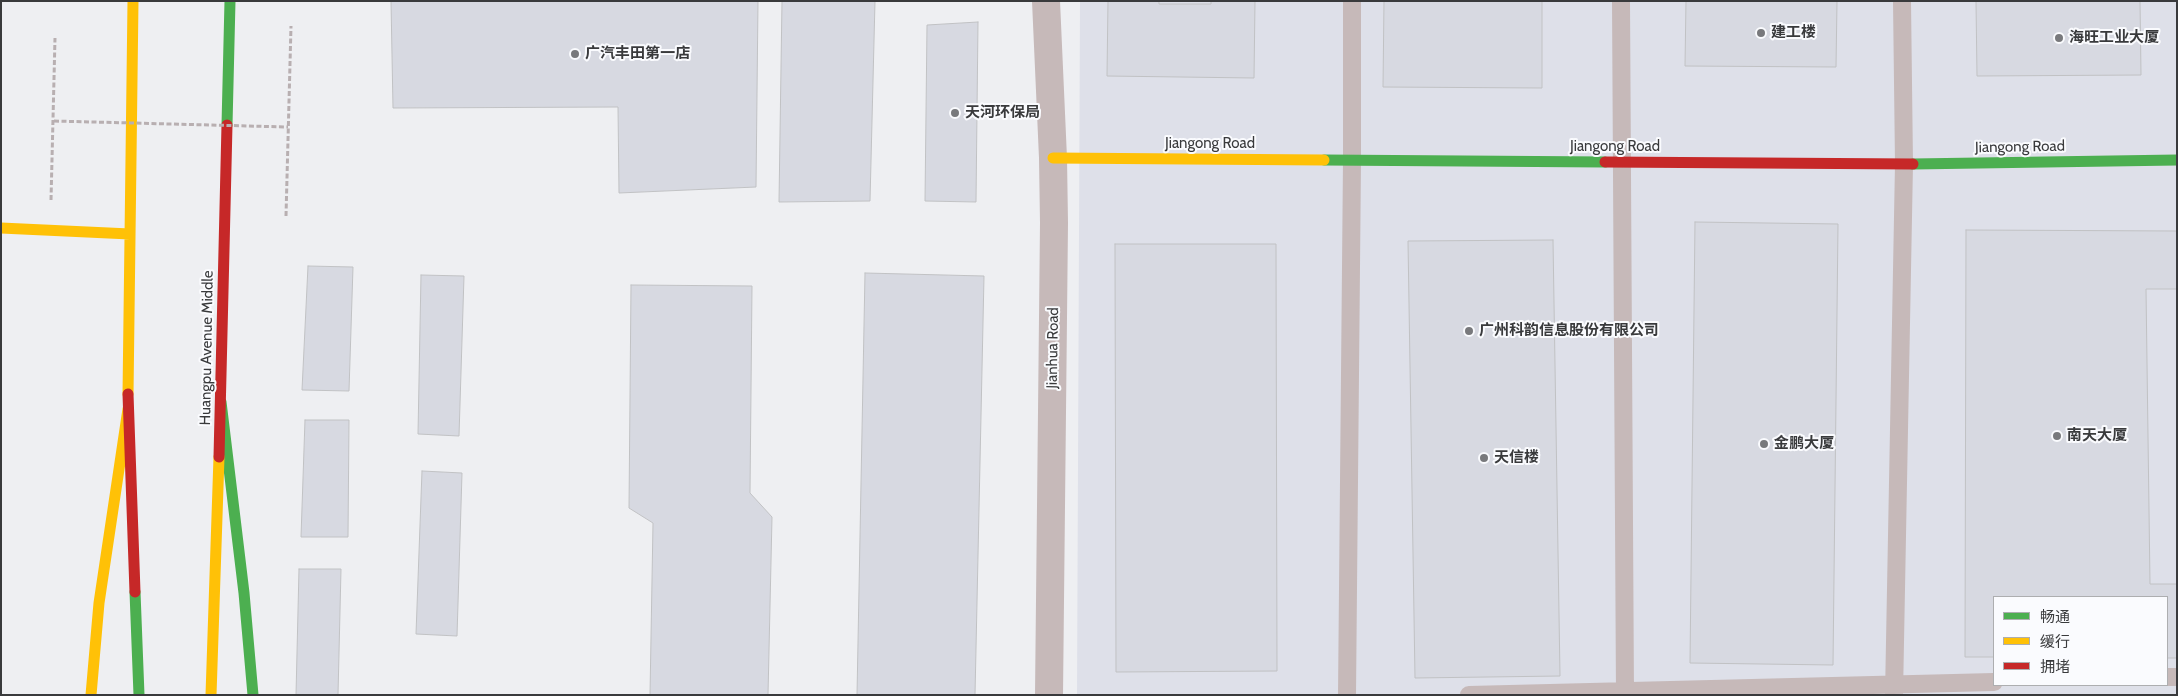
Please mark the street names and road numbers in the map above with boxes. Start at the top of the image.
street label: Jiangong Road [1165,135,1255,153]
street label: Jiangong Road [1975,137,2065,157]
street label: Jiangong Road [1570,138,1660,156]
street label: Huangpu Avenue Middle [197,270,217,426]
street label: Jianhua Road [1043,307,1063,389]

